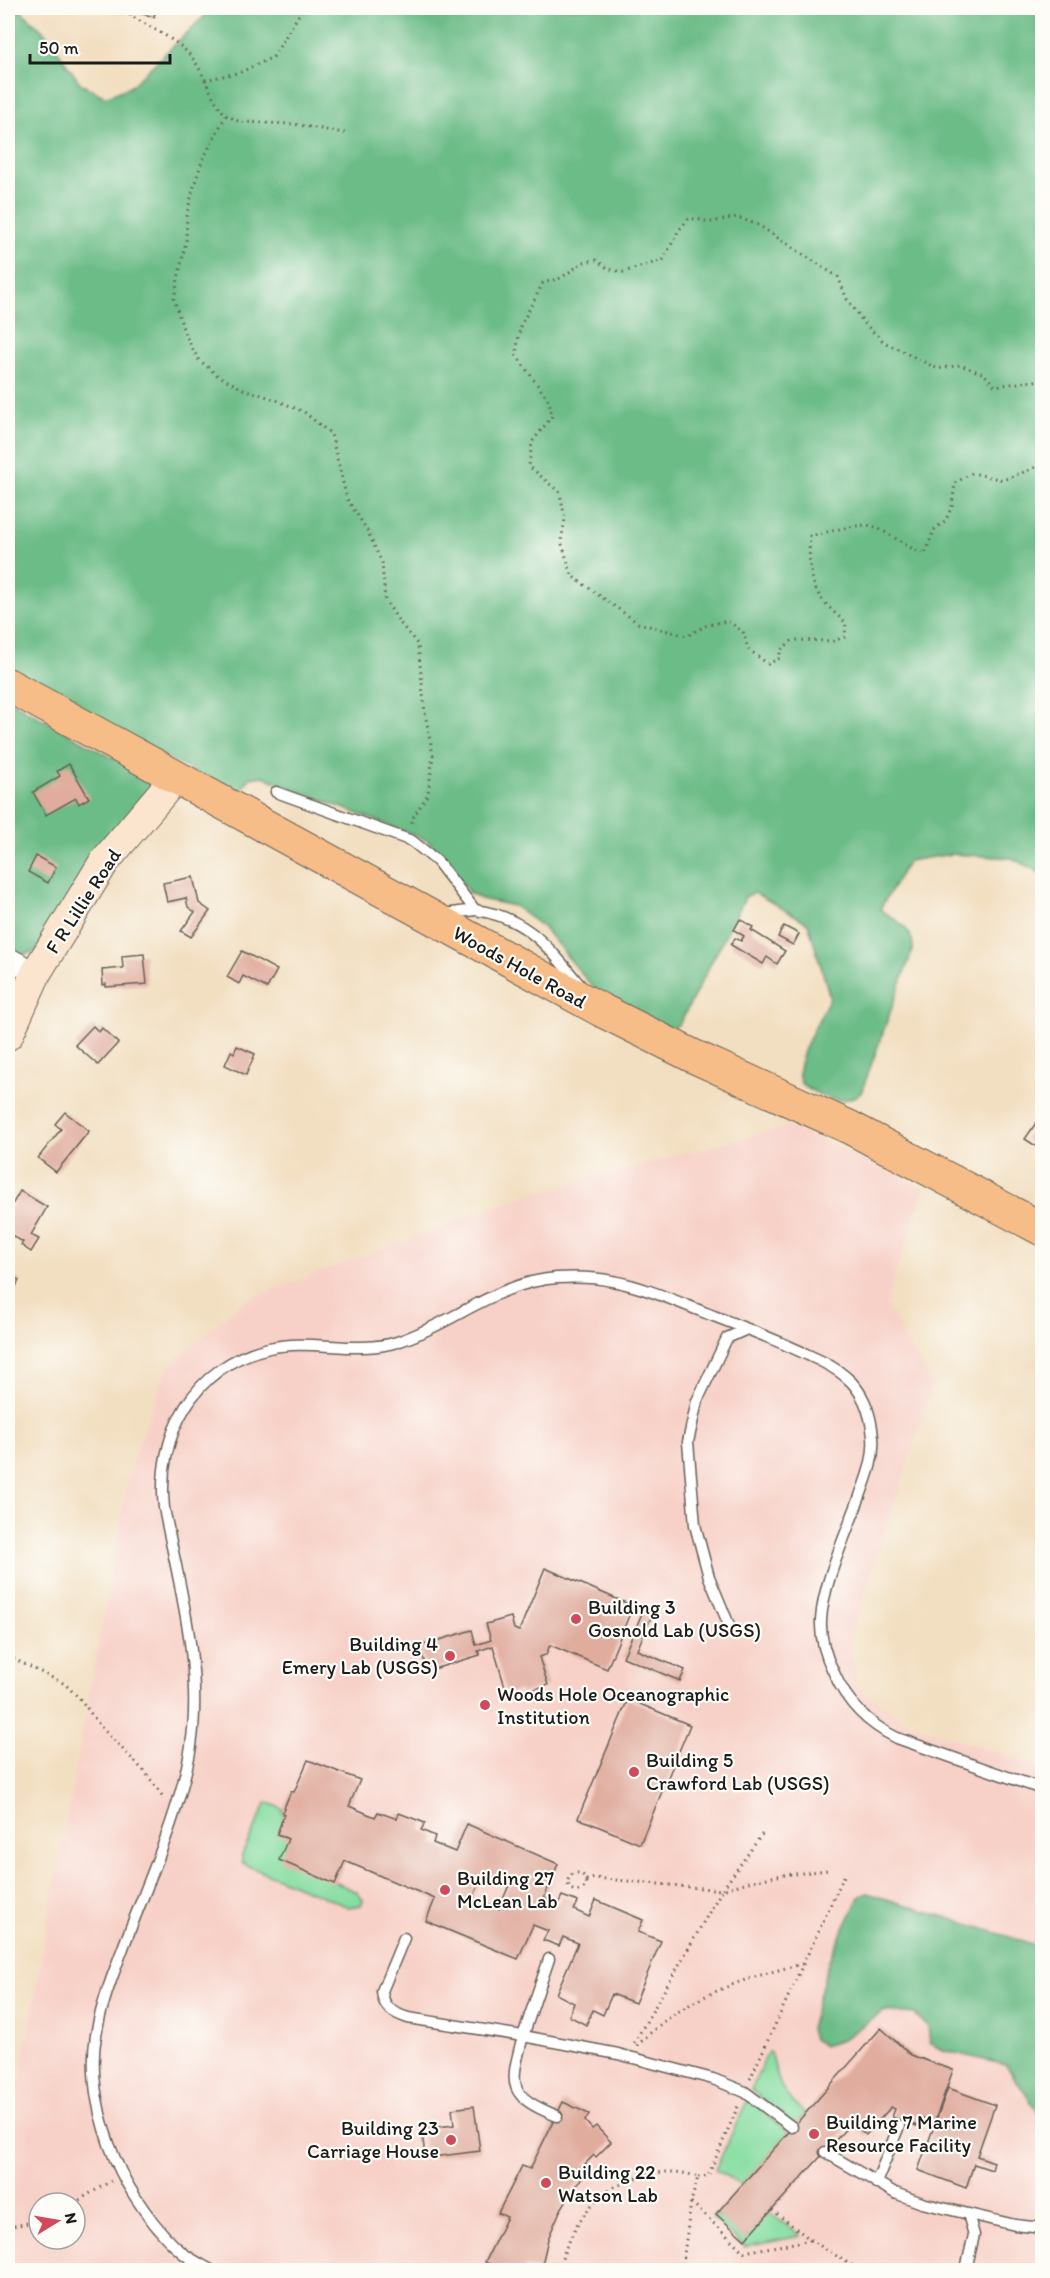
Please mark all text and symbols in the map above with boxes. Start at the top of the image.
scale bar [30,27,170,65]
text: 50 m [39,37,79,59]
street label: F R Lillie Road [40,844,126,958]
street label: Woods Hole Road [449,920,591,1014]
place label: Building 3 Gosnold Lab (USGS) [588,1595,761,1642]
marker: Building 3 Gosnold Lab (USGS) [569,1612,583,1626]
place label: Building 4 Emery Lab (USGS) [282,1632,438,1679]
marker: Building 4 Emery Lab (USGS) [443,1649,457,1663]
place label: Woods Hole Oceanographic Institution [497,1682,730,1729]
marker: Woods Hole Oceanographic Institution [478,1698,492,1712]
place label: Building 5 Crawford Lab (USGS) [646,1748,830,1795]
marker: Building 5 Crawford Lab (USGS) [627,1765,641,1779]
place label: Building 27 McLean Lab [457,1866,558,1913]
marker: Building 27 McLean Lab [438,1883,452,1897]
place label: Building 7 Marine Resource Facility [826,2110,977,2157]
place label: Building 23 Carriage House [307,2116,439,2163]
marker: Building 7 Marine Resource Facility [807,2127,821,2141]
marker: Building 23 Carriage House [444,2133,458,2147]
place label: Building 22 Watson Lab [558,2160,658,2207]
marker: Building 22 Watson Lab [539,2176,553,2190]
north arrow [27,2191,87,2251]
text: N [61,2211,82,2225]

